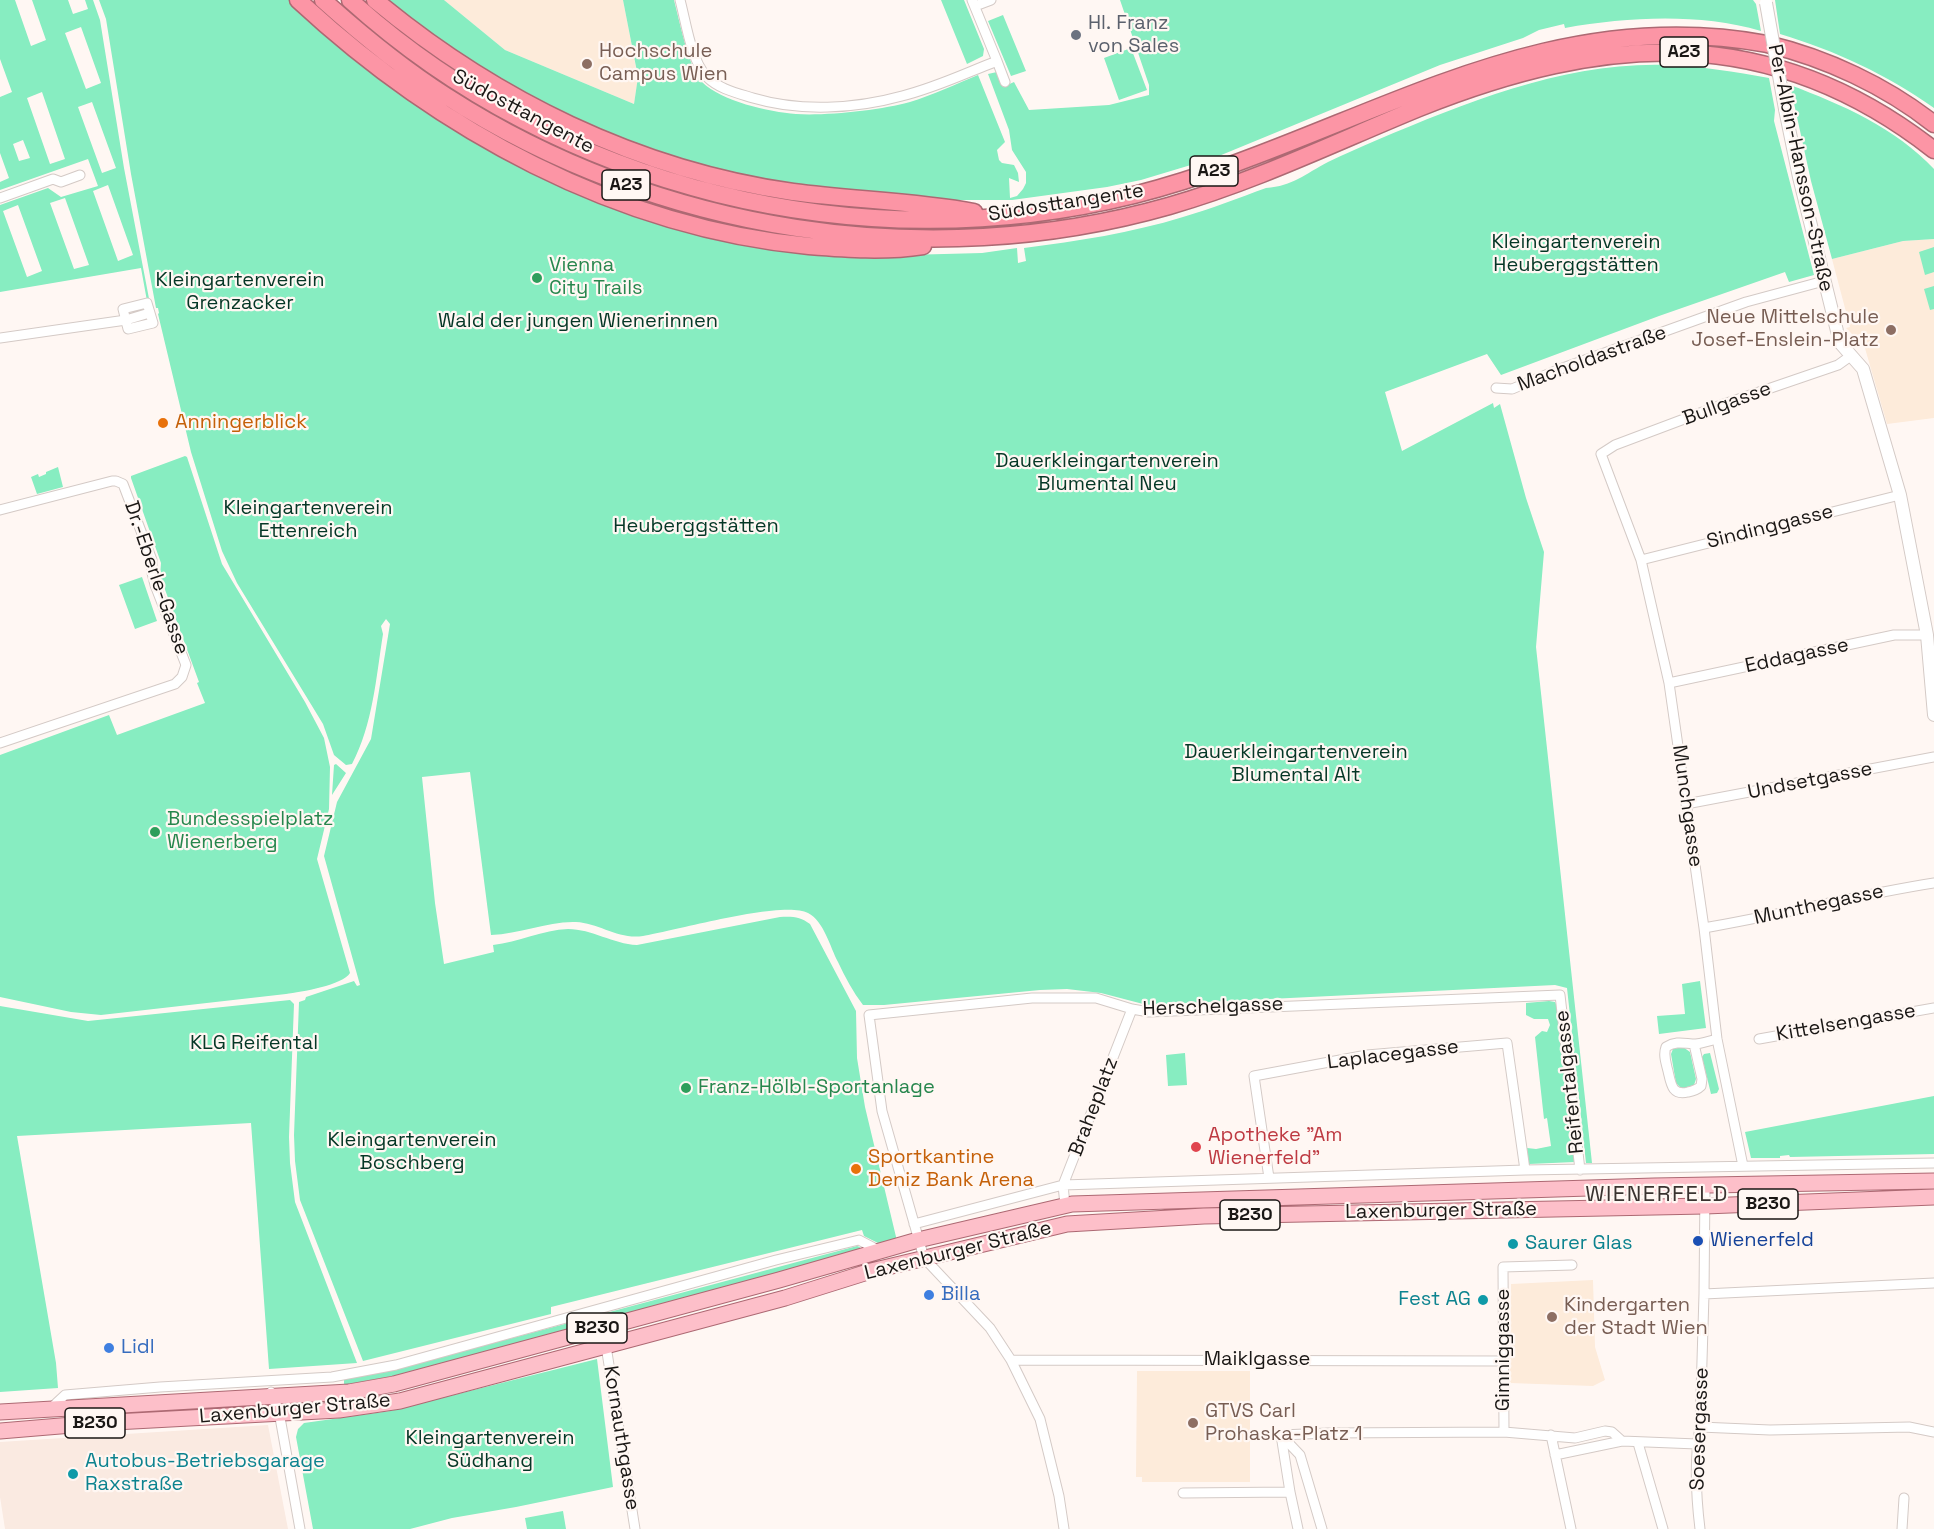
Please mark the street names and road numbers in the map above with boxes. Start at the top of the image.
road number: A23 [1660,37,1708,67]
street label: Per-Albin-Hansson-Straße [1762,42,1838,294]
street label: Südosttangente [448,65,598,159]
road number: A23 [1190,156,1238,186]
road number: A23 [602,170,650,200]
street label: Südosttangente [987,179,1145,227]
street label: Macholdastraße [1514,321,1670,397]
street label: Bullgasse [1679,377,1775,431]
street label: Dr.-Eberle-Gasse [119,498,193,658]
street label: Sindinggasse [1704,500,1836,554]
street label: Eddagasse [1743,633,1851,679]
street label: Munchgasse [1667,743,1707,869]
street label: Undsetgasse [1746,757,1874,805]
street label: Munthegasse [1752,880,1886,930]
street label: Herschelgasse [1142,993,1284,1021]
street label: Kittelsengasse [1774,999,1918,1047]
street label: Reifentalgasse [1551,1009,1589,1155]
street label: Laplacegasse [1326,1035,1460,1075]
street label: Braheplatz [1064,1054,1124,1160]
road number: B230 [1738,1189,1798,1219]
street label: Laxenburger Straße [1345,1197,1537,1225]
road number: B230 [1220,1200,1280,1230]
street label: Laxenburger Straße [862,1216,1054,1286]
street label: Gimniggasse [1492,1289,1516,1411]
road number: B230 [567,1313,627,1343]
street label: Maiklgasse [1204,1348,1310,1372]
street label: Kornauthgasse [598,1364,644,1512]
street label: Soesergasse [1686,1367,1714,1491]
street label: Laxenburger Straße [198,1389,392,1429]
road number: B230 [65,1408,125,1438]

